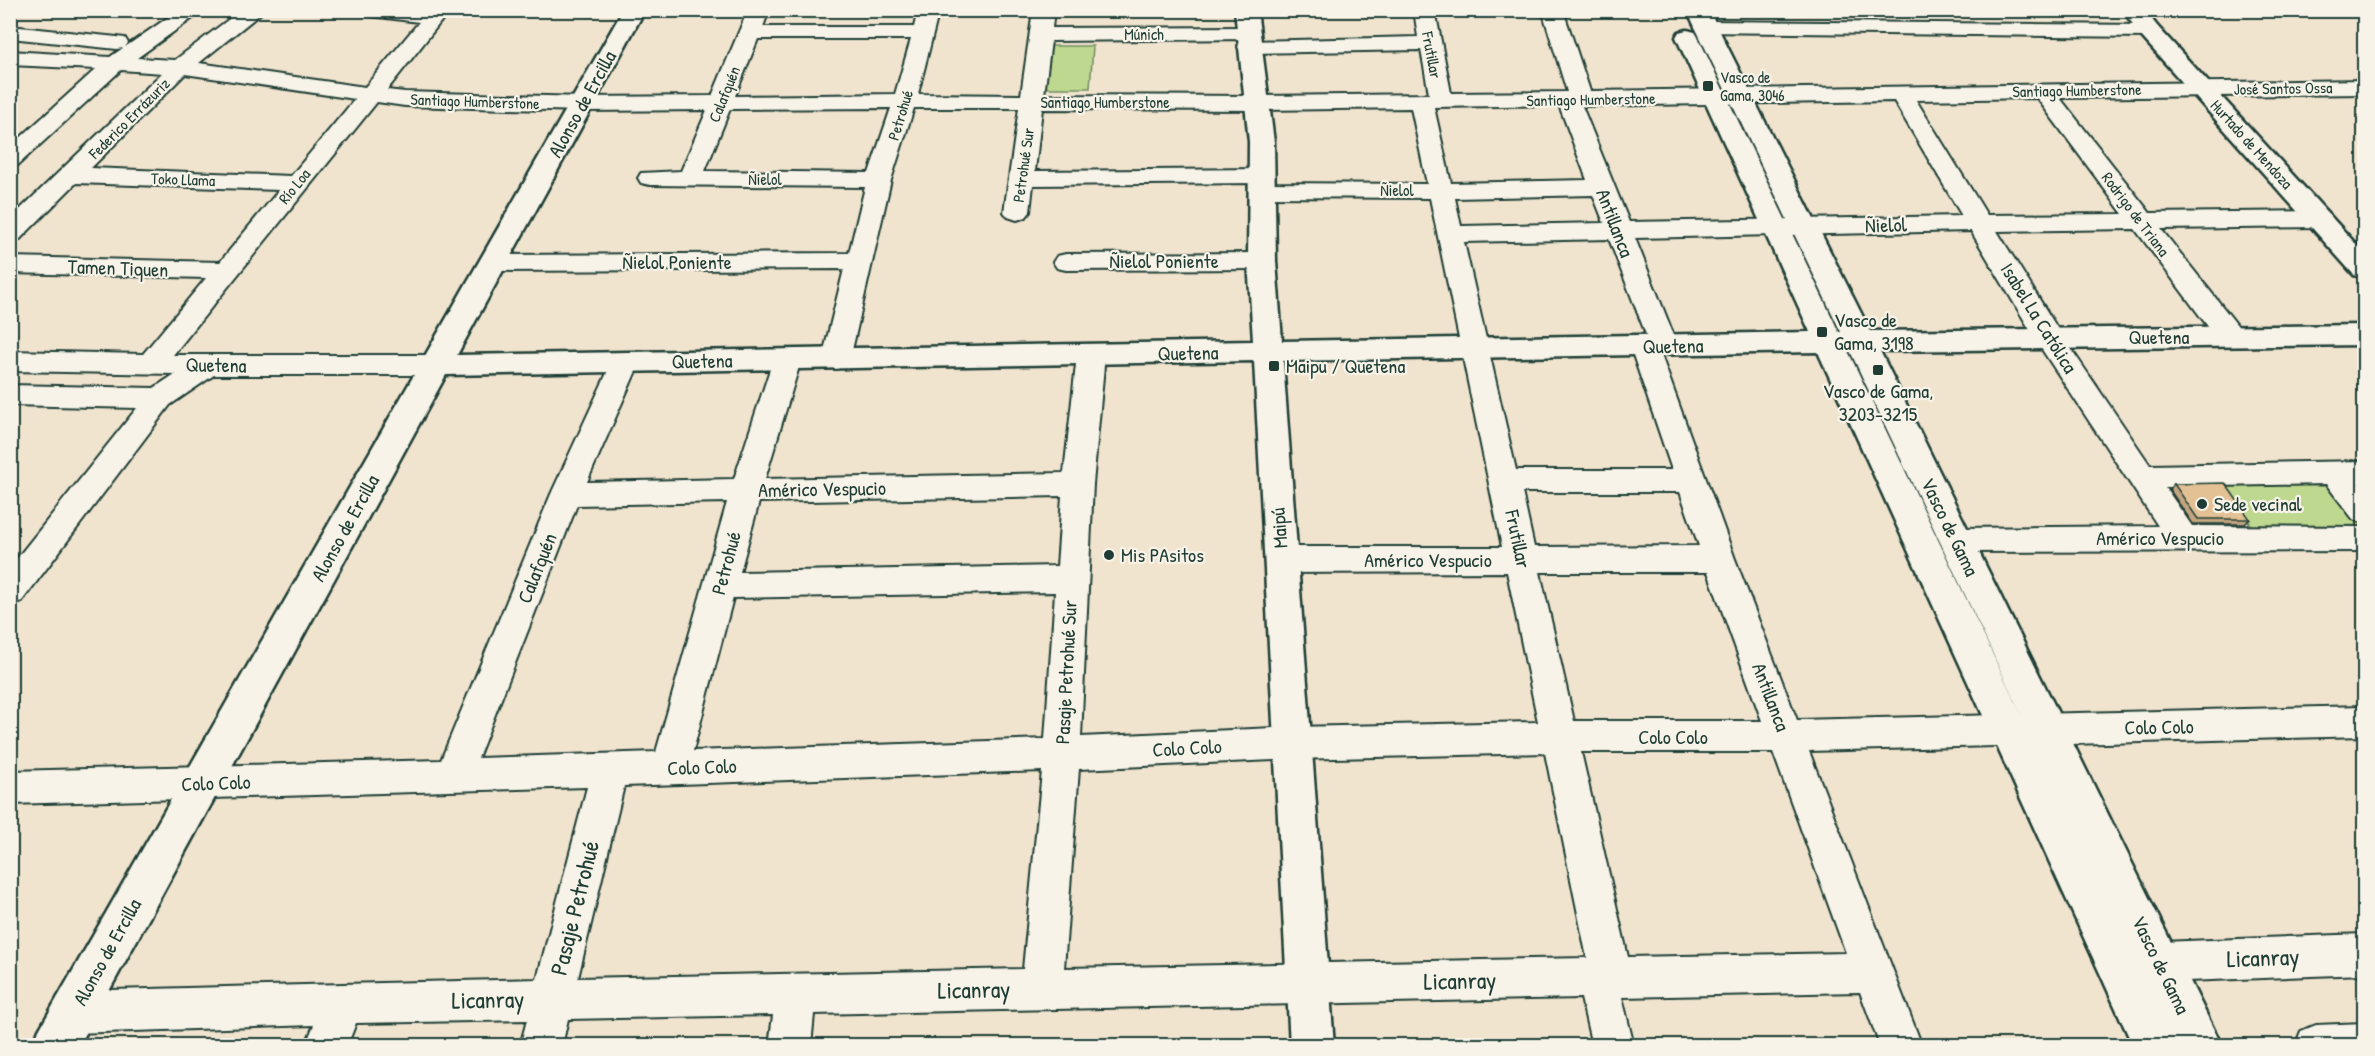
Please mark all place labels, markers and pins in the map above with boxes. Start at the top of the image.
place label: Vasco de Gama, 3046 [1720,66,1785,106]
marker: Vasco de Gama, 3046 [1701,79,1715,93]
place label: Vasco de Gama, 3198 [1834,306,1914,356]
marker: Vasco de Gama, 3198 [1815,325,1829,339]
place label: Maipu / Quetena [1286,352,1405,379]
marker: Maipu / Quetena [1267,359,1281,373]
marker: Vasco de Gama, 3203-3215 [1871,363,1885,377]
place label: Vasco de Gama, 3203-3215 [1823,377,1933,427]
place label: Sede vecinal [2214,490,2303,517]
marker: Sede vecinal [2195,497,2209,511]
place label: Mis PAsitos [1121,541,1204,568]
marker: Mis PAsitos [1102,548,1116,562]

